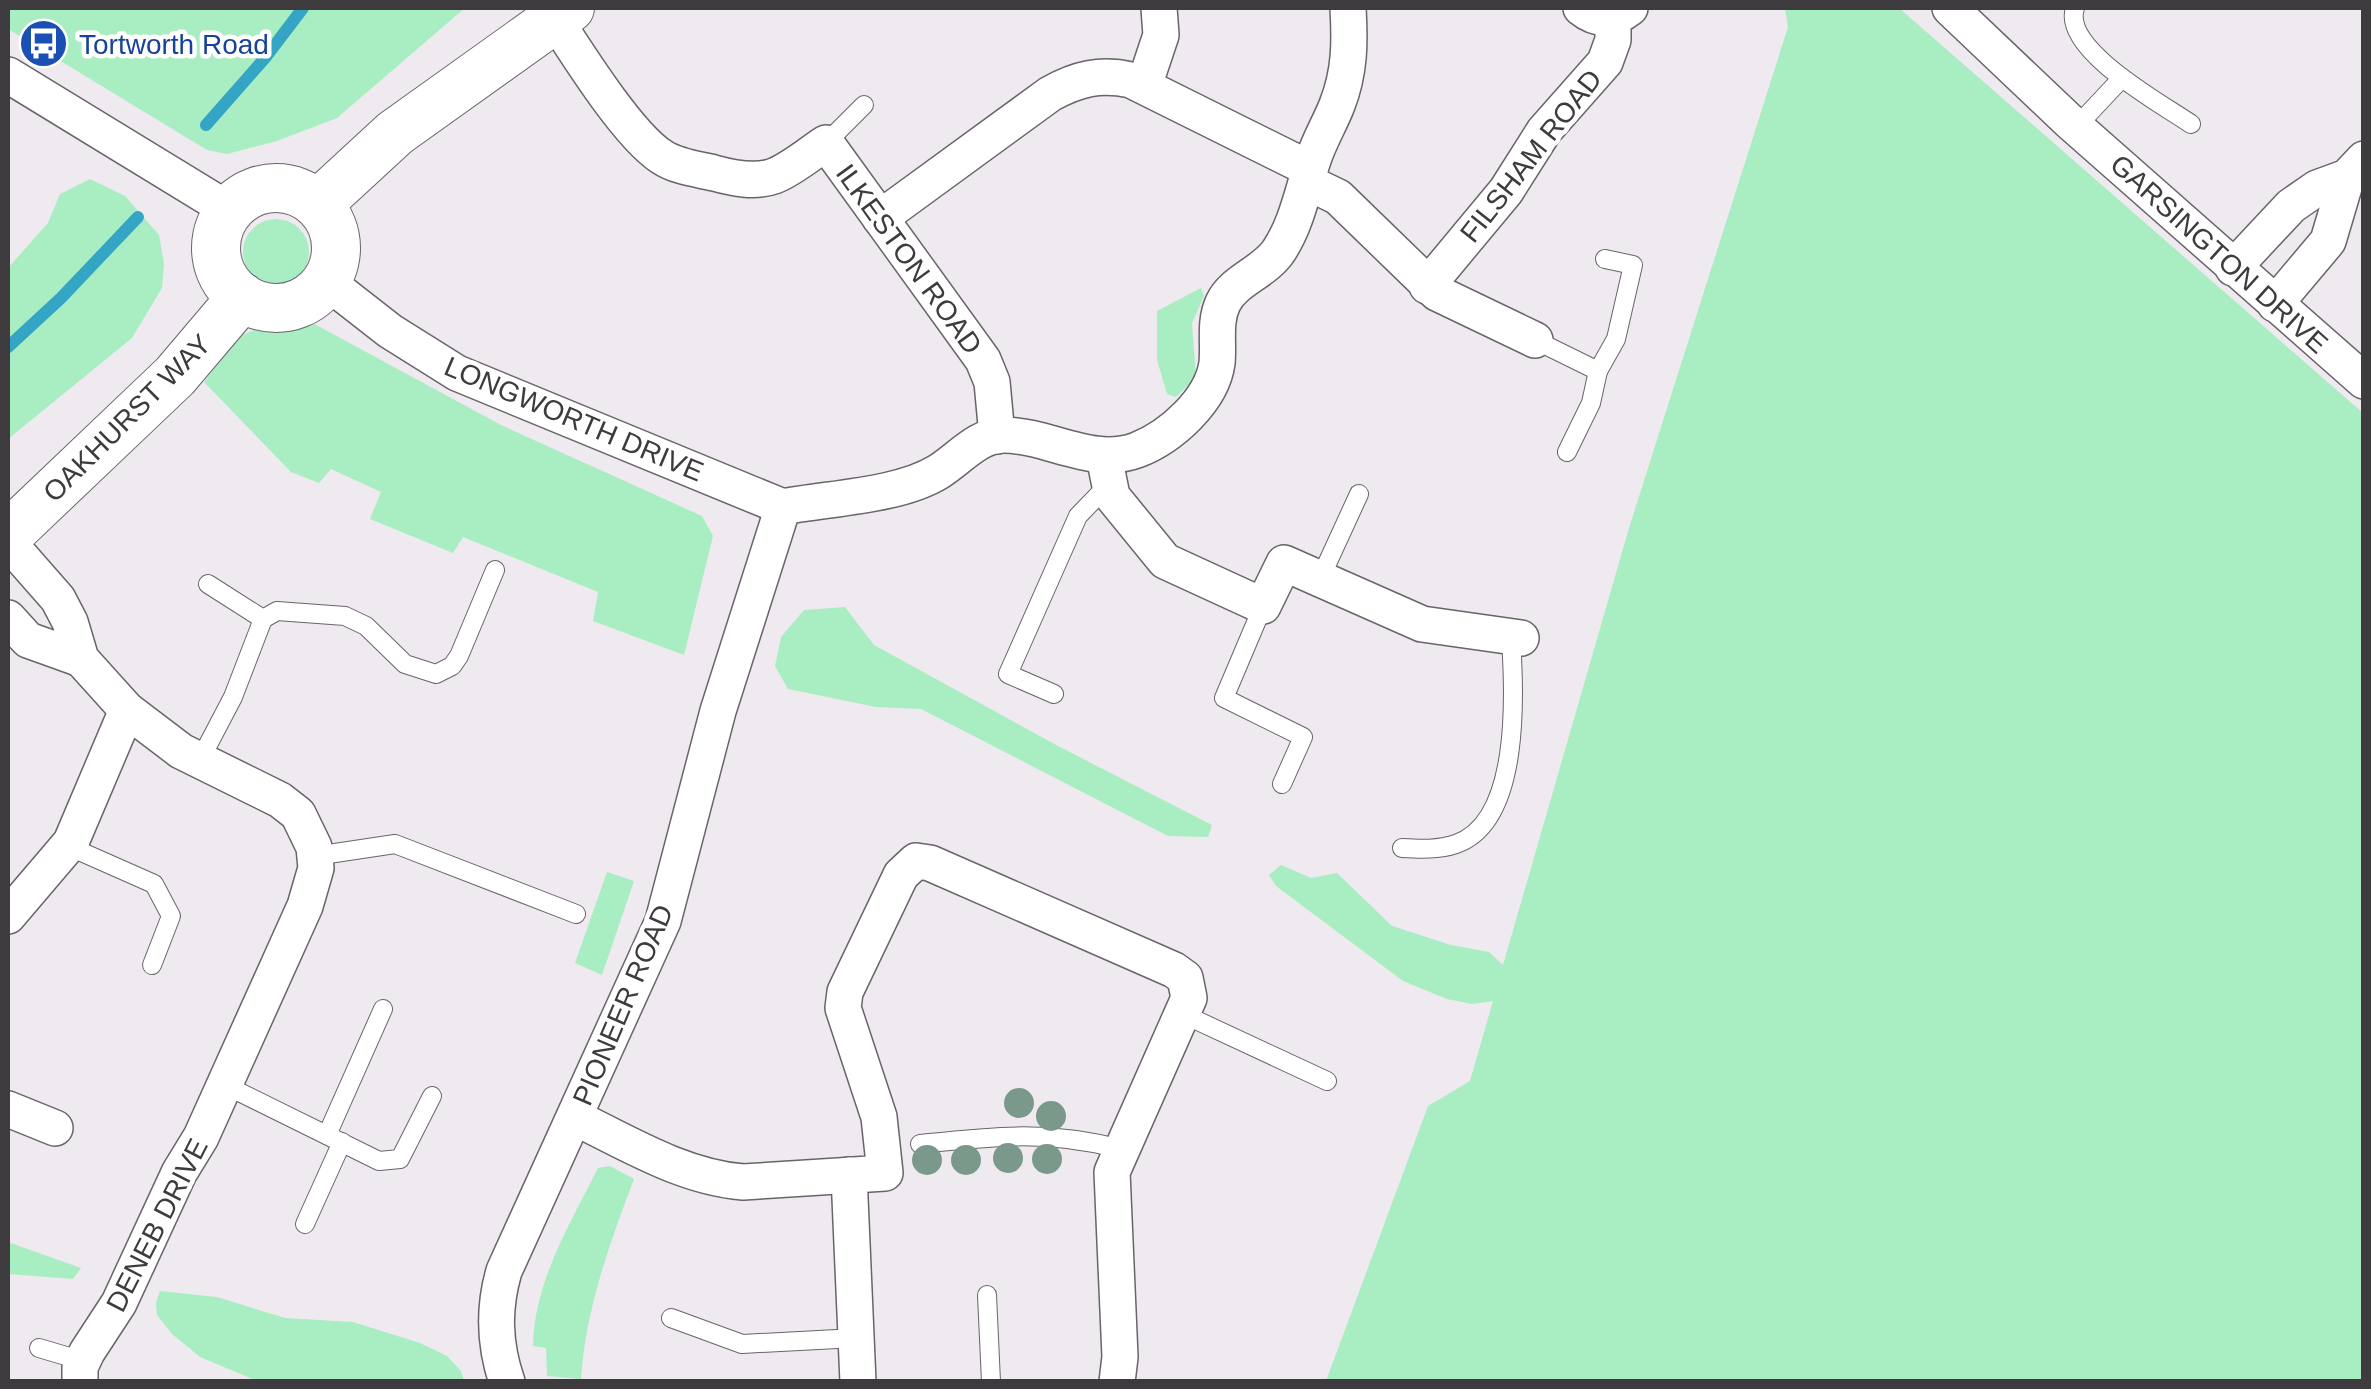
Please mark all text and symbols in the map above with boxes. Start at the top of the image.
bus stop icon: Tortworth Road [18,18,70,70]
place label: Tortworth Road [79,29,269,60]
street label: FILSHAM ROAD [1454,64,1608,248]
street label: GARSINGTON DRIVE [2104,148,2334,360]
street label: ILKESTON ROAD [830,158,988,360]
street label: OAKHURST WAY [37,328,217,508]
street label: LONGWORTH DRIVE [440,350,708,488]
street label: PIONEER ROAD [567,900,679,1110]
street label: DENEB DRIVE [100,1133,214,1317]

